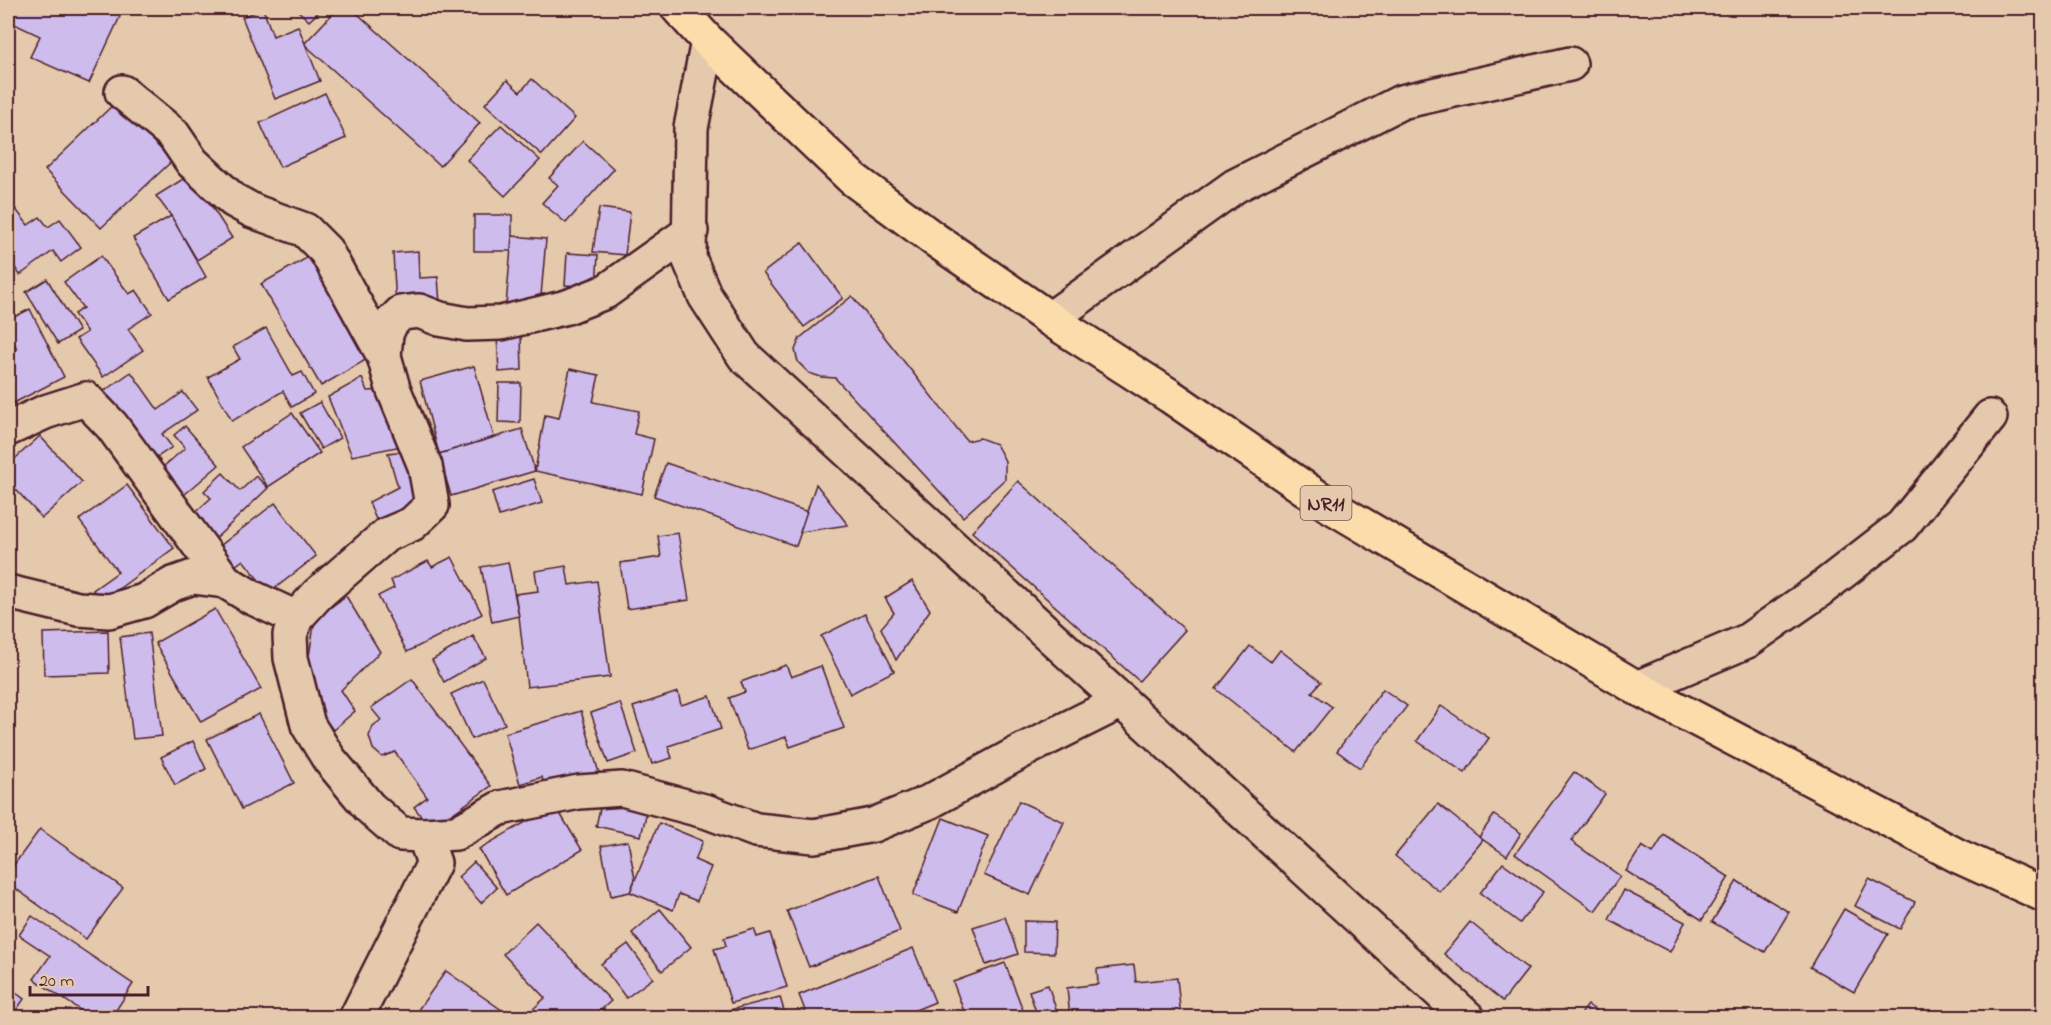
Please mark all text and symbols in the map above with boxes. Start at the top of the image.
road number: NR11 [1300,486,1352,520]
scale bar [30,959,148,997]
text: 20 m [39,969,74,995]

